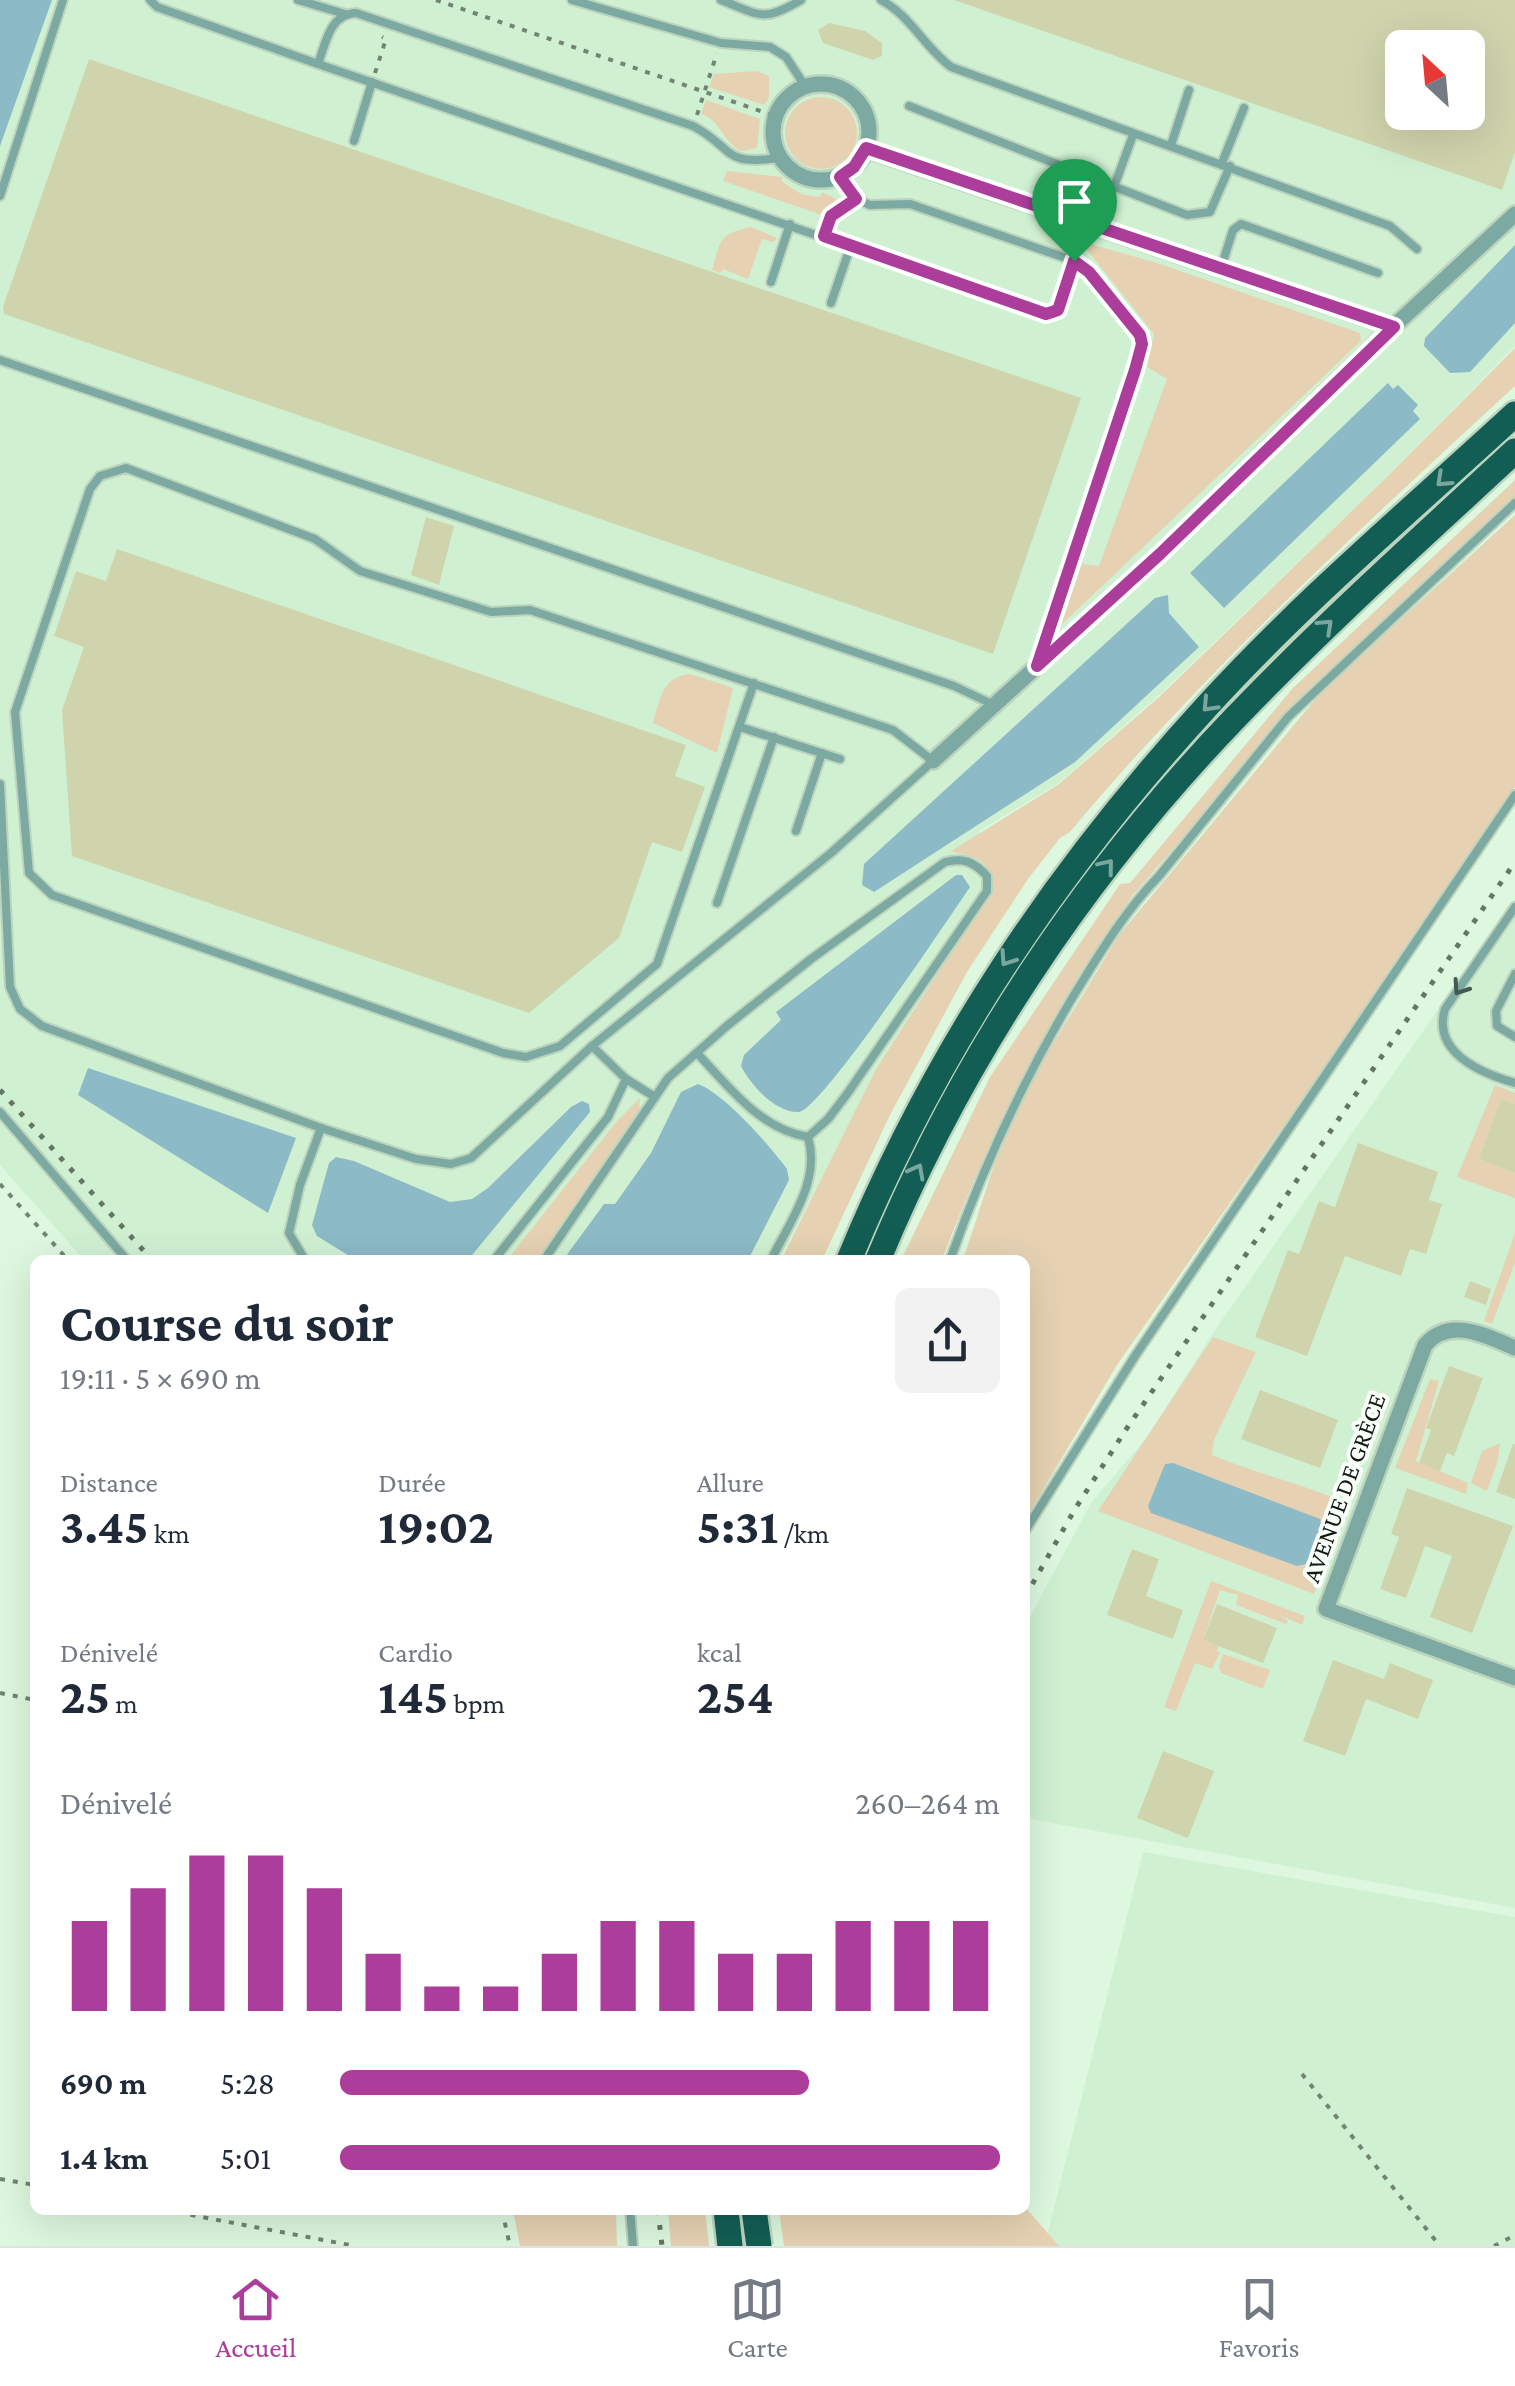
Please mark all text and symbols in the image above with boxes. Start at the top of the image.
north arrow [1385,30,1485,130]
map controls [1385,30,1485,130]
pin [1032,159,1117,262]
icon: arrive [1047,174,1102,229]
one-way arrow [1437,468,1455,486]
one-way arrow [1314,620,1333,638]
one-way arrow [1203,693,1221,712]
one-way arrow [1095,859,1113,877]
one-way arrow [1001,947,1019,966]
one-way arrow [1454,977,1473,995]
one-way arrow [905,1164,925,1182]
button: share [895,1288,1000,1393]
text: Course du soir [60,1292,394,1353]
text: 19:11 · 5 × 690 m [60,1360,261,1396]
street label: AVENUE DE GRÈCE [1297,1390,1391,1586]
text: Distance [60,1467,158,1498]
text: Durée [378,1467,446,1498]
text: Allure [697,1467,764,1498]
text: 3.45 [60,1498,149,1554]
text: 19:02 [378,1498,494,1554]
text: 5:31 [697,1498,778,1554]
text: km [149,1518,190,1549]
text: /km [778,1518,829,1549]
text: Dénivelé [60,1637,158,1668]
text: Cardio [378,1637,453,1668]
text: kcal [697,1637,742,1668]
text: 25 [60,1668,110,1724]
text: 145 [378,1668,448,1724]
text: 254 [697,1668,774,1724]
text: m [110,1688,138,1719]
text: bpm [448,1688,505,1719]
text: Dénivelé [60,1785,172,1821]
text: 260–264 m [855,1785,1000,1821]
text: 690 m [60,2065,147,2101]
text: 5:28 [220,2065,275,2101]
text: 1.4 km [60,2140,148,2176]
text: 5:01 [220,2140,271,2176]
tab: Accueil [215,2272,296,2363]
tab: Carte [727,2272,788,2363]
tab: Favoris [1219,2272,1300,2363]

